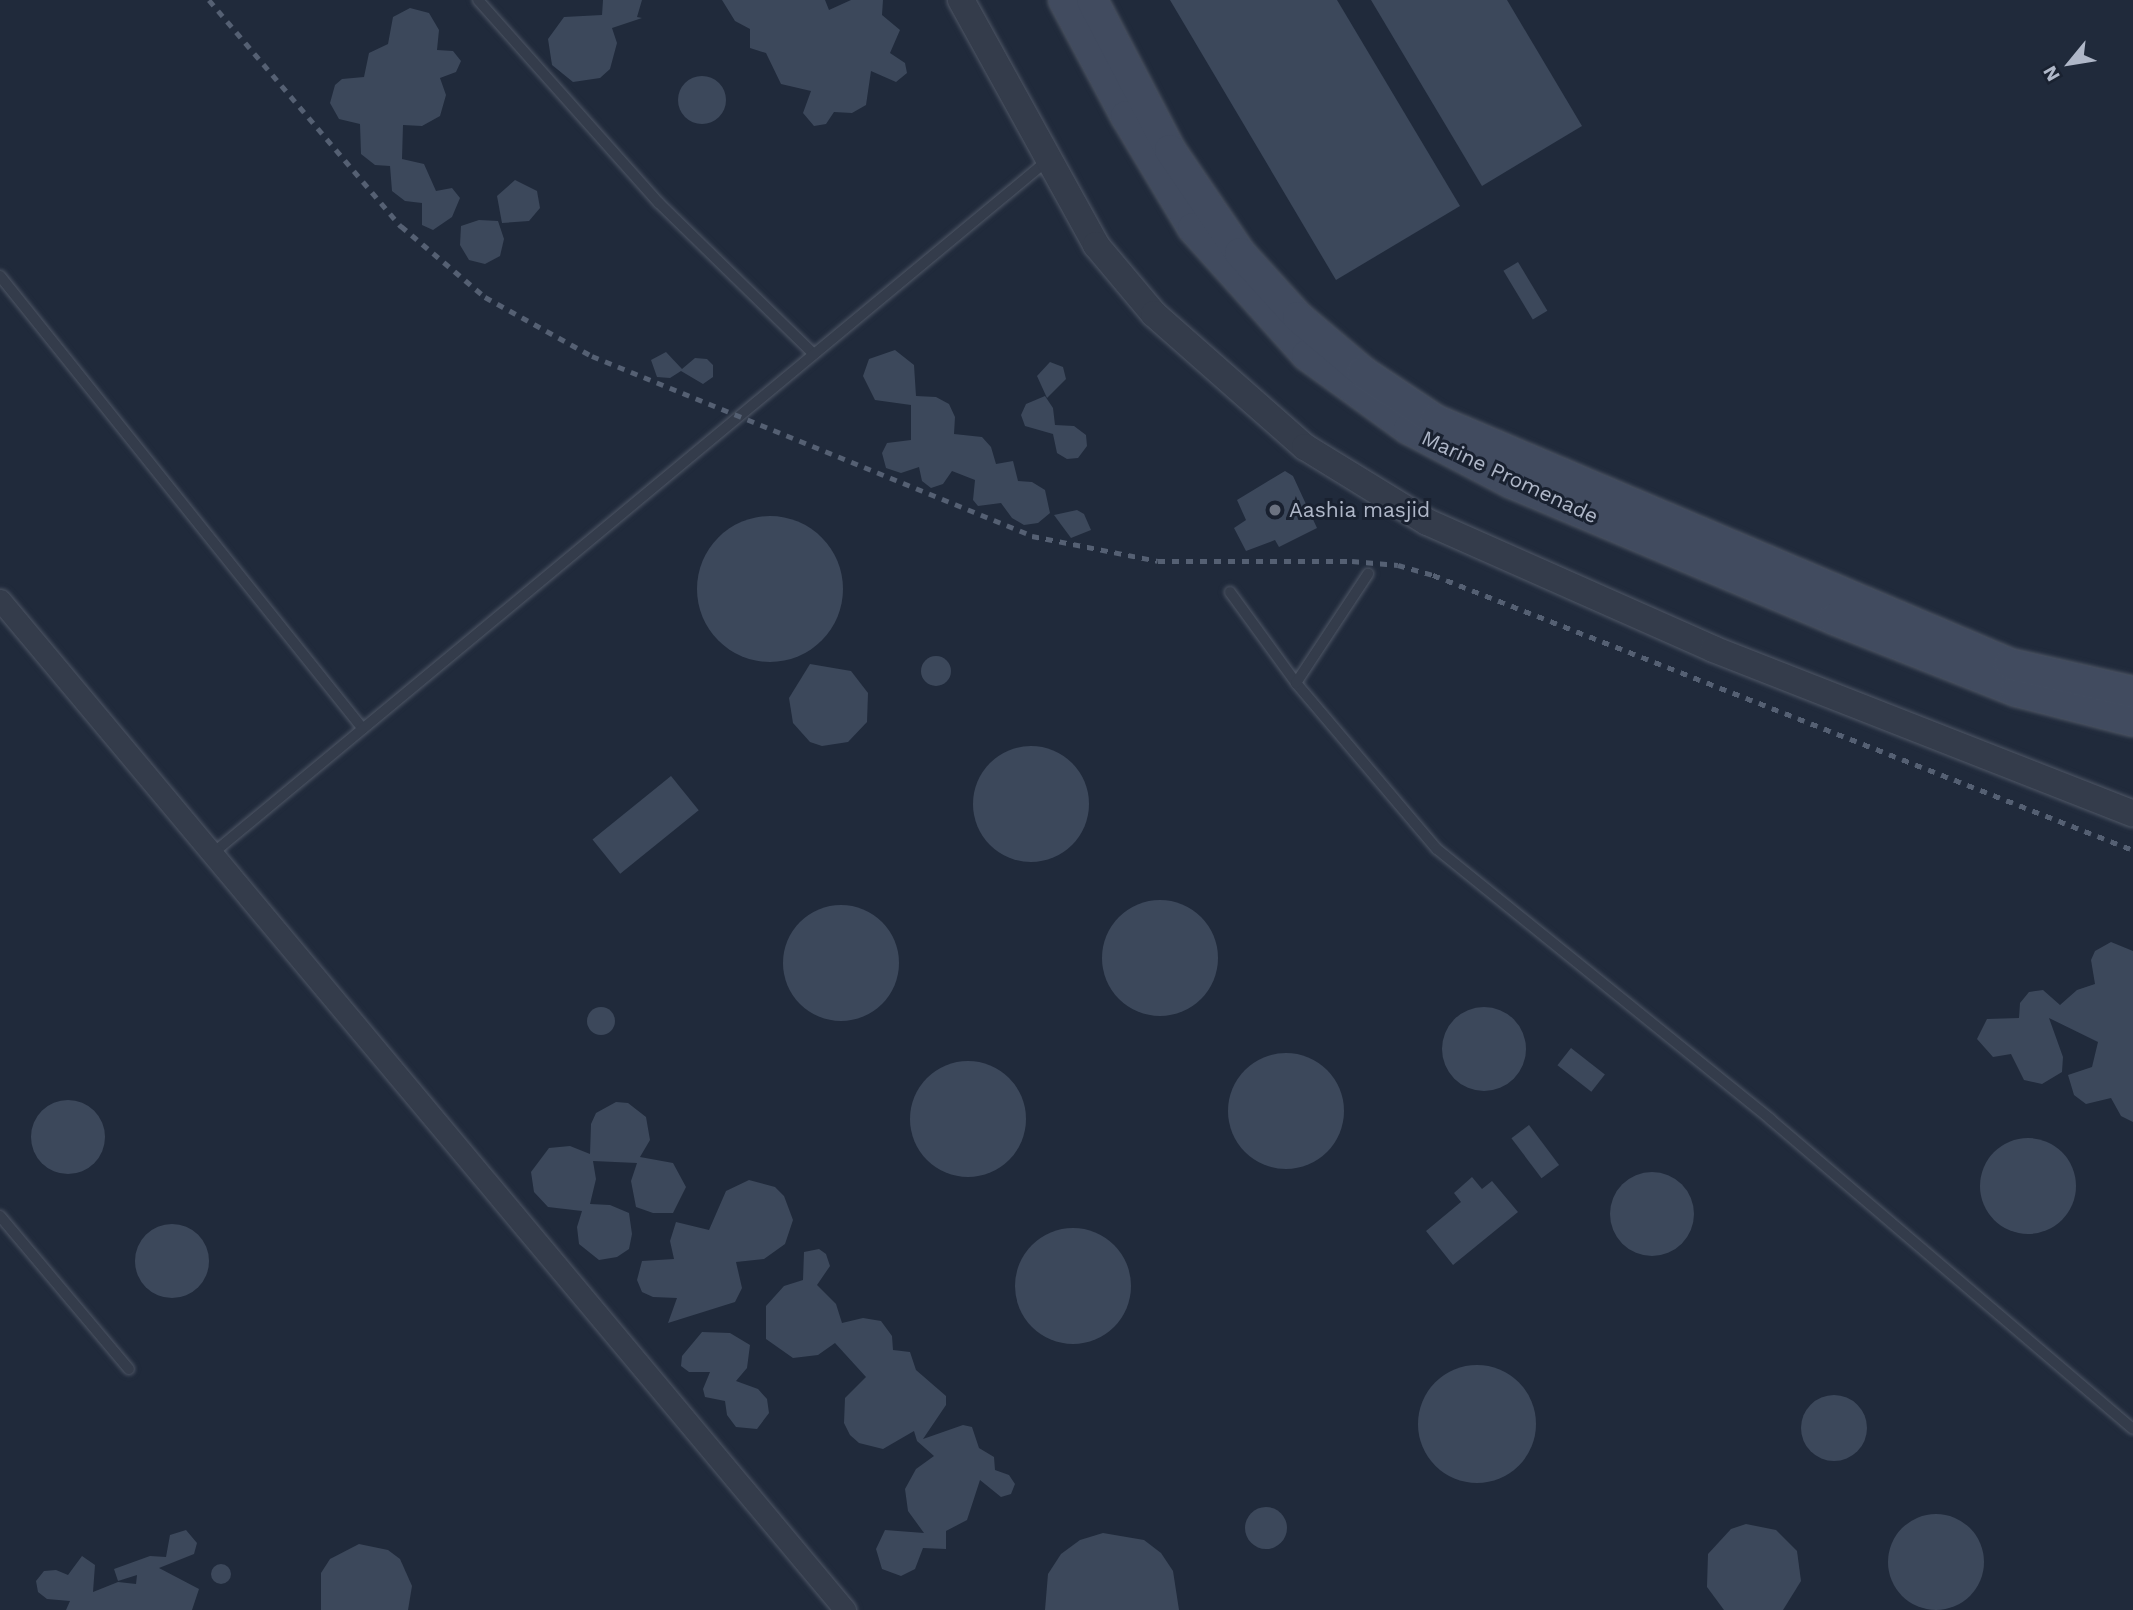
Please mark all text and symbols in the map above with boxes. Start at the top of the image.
north arrow [2035,28,2105,98]
text: N [2038,62,2065,86]
street label: Marine Promenade [1418,425,1602,529]
place label: Aashia masjid [1289,497,1431,523]
marker: Aashia masjid [1267,502,1283,518]

